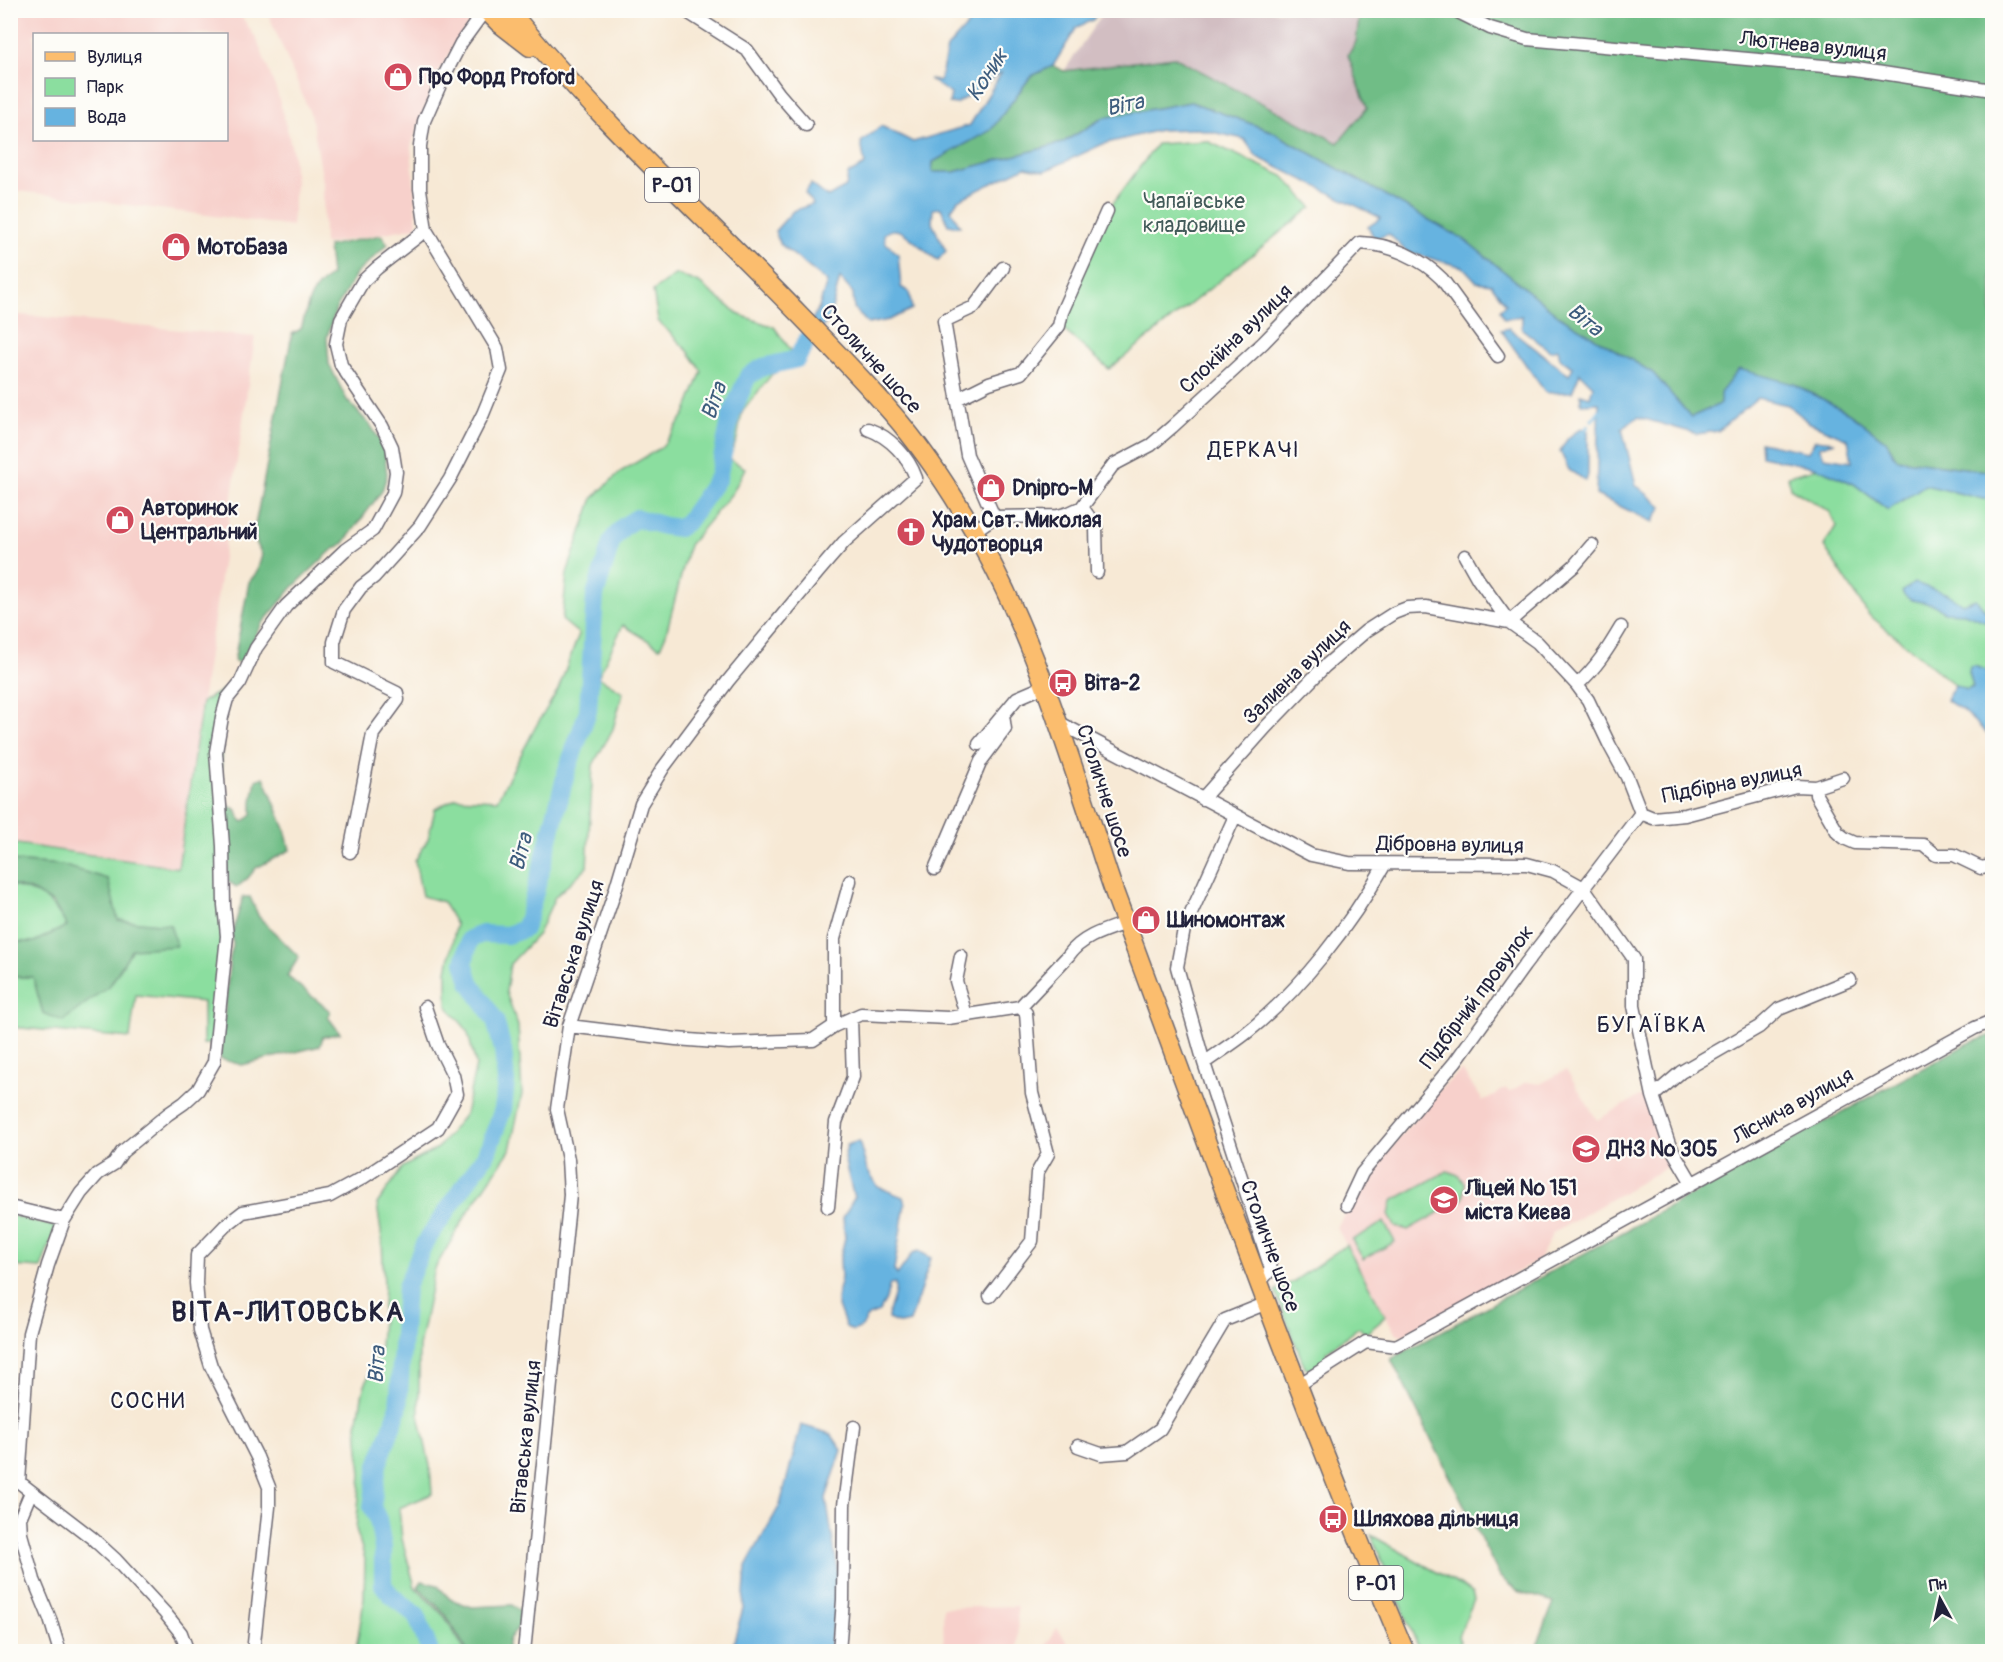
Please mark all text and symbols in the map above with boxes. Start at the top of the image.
street label: Лютнева вулиця [1737,25,1888,67]
legend [33,33,228,141]
water label: Коник [960,41,1016,106]
text: Вулиця [87,46,142,69]
shop icon: Про Форд Proford [382,61,414,93]
place label: Про Форд Proford [419,64,575,91]
text: Парк [87,76,124,99]
water label: Віта [1104,87,1148,123]
text: Вода [87,106,126,129]
road number: Р-01 [645,168,699,202]
park label: Чапаївське кладовище [1143,188,1246,239]
shop icon: МотоБаза [160,231,192,263]
place label: МотоБаза [197,234,288,261]
street label: Спокійна вулиця [1174,278,1298,400]
water label: Віта [1562,297,1610,344]
street label: Столичне шосе [815,299,928,420]
water label: Віта [695,377,734,423]
district label: ДЕРКАЧІ [1207,436,1300,464]
shop icon: Dnipro-M [975,472,1007,504]
place label: Dnipro-M [1012,475,1093,502]
place label: Авторинок Центральний [141,495,258,546]
shop icon: Авторинок Центральний [104,504,136,536]
place label: Храм Свт. Миколая Чудотворця [932,507,1102,558]
church icon: Храм Свт. Миколая Чудотворця [895,516,927,548]
street label: Заливна вулиця [1237,613,1357,731]
bus stop icon: Віта-2 [1047,667,1079,699]
place label: Віта-2 [1084,670,1141,697]
street label: Столичне шосе [1070,721,1138,862]
street label: Підбірна вулиця [1660,756,1804,810]
water label: Віта [503,829,540,874]
street label: Дібровна вулиця [1375,830,1524,860]
street label: Вітавська вулиця [537,876,611,1032]
shop icon: Шиномонтаж [1130,904,1162,936]
place label: Шиномонтаж [1166,907,1285,934]
street label: Підбірний провулок [1414,919,1540,1074]
district label: БУГАЇВКА [1597,1011,1707,1039]
street label: Ліснича вулиця [1727,1062,1858,1151]
school or university icon: ДНЗ № 305 [1570,1133,1602,1165]
place label: ДНЗ № 305 [1605,1136,1718,1163]
place label: Ліцей № 151 міста Києва [1464,1175,1577,1226]
street label: Столичне шосе [1234,1176,1307,1316]
school or university icon: Ліцей № 151 міста Києва [1428,1184,1460,1216]
district label: ВІТА-ЛИТОВСЬКА [171,1296,405,1329]
water label: Віта [362,1343,392,1385]
street label: Вітавська вулиця [505,1359,547,1515]
district label: СОСНИ [110,1387,186,1415]
bus stop icon: Шляхова дільниця [1317,1503,1349,1535]
place label: Шляхова дільниця [1353,1506,1519,1533]
road number: Р-01 [1349,1566,1403,1600]
north arrow [1910,1569,1970,1629]
text: Пн [1928,1574,1948,1596]

